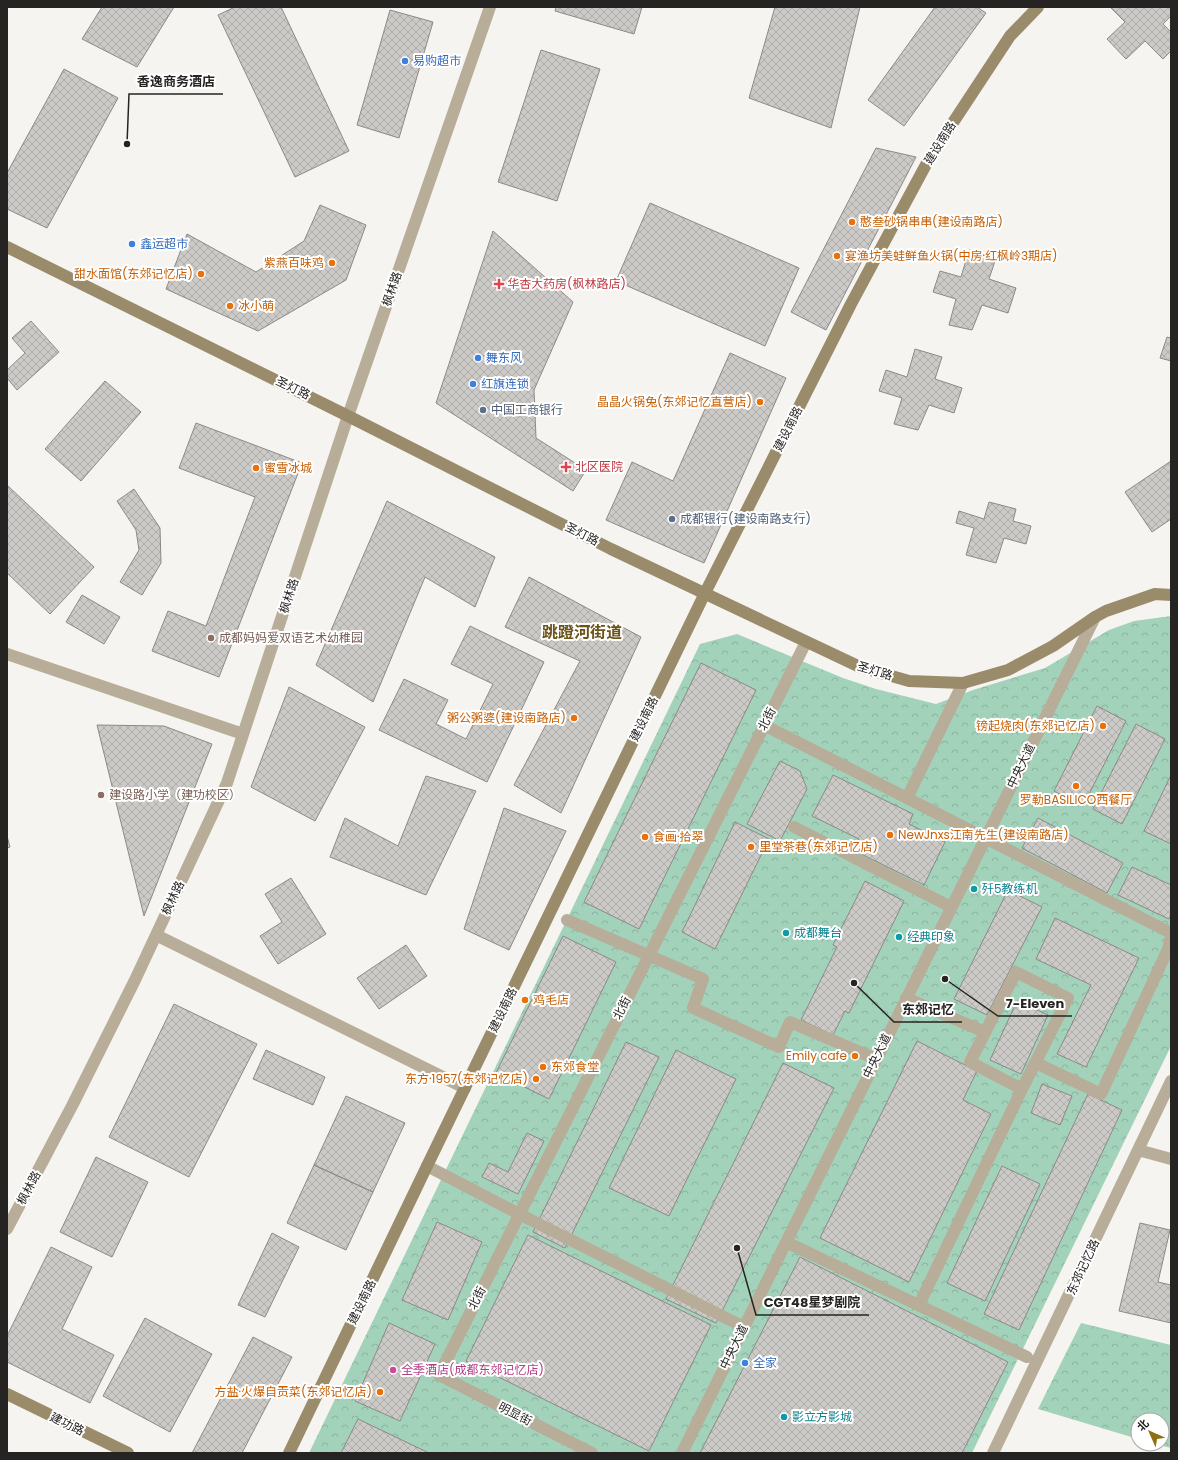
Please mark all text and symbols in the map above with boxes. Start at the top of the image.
place label: 易购超市 [413,52,461,69]
marker: 易购超市 [400,56,410,66]
callout: 香逸商务酒店 [129,69,223,94]
text: 香逸商务酒店 [137,72,215,91]
street label: 建设南路 [920,118,960,168]
place label: 憨叁砂锅串串(建设南路店) [860,213,1003,230]
marker: 憨叁砂锅串串(建设南路店) [847,217,857,227]
place label: 鑫运超市 [140,235,188,252]
marker: 鑫运超市 [127,239,137,249]
place label: 宴渔坊美蛙鲜鱼火锅(中房·红枫岭3期店) [845,247,1058,264]
marker: 宴渔坊美蛙鲜鱼火锅(中房·红枫岭3期店) [832,251,842,261]
place label: 紫燕百味鸡 [264,254,324,271]
marker: 紫燕百味鸡 [327,258,337,268]
place label: 甜水面馆(东郊记忆店) [74,265,193,282]
marker: 甜水面馆(东郊记忆店) [196,269,206,279]
street label: 枫林路 [378,269,405,309]
place label: 华杏大药房(枫林路店) [507,275,626,292]
marker: 华杏大药房(枫林路店) [494,279,504,289]
place label: 冰小萌 [238,297,274,314]
marker: 冰小萌 [225,301,235,311]
place label: 舞东风 [486,349,522,366]
marker: 舞东风 [473,353,483,363]
street label: 圣灯路 [273,372,313,403]
place label: 红旗连锁 [481,375,529,392]
marker: 红旗连锁 [468,379,478,389]
place label: 晶晶火锅兔(东郊记忆直营店) [597,393,752,410]
marker: 晶晶火锅兔(东郊记忆直营店) [755,397,765,407]
place label: 中国工商银行 [491,401,563,418]
street label: 建设南路 [769,404,806,454]
marker: 中国工商银行 [478,405,488,415]
place label: 北区医院 [575,458,623,475]
place label: 蜜雪冰城 [264,459,312,476]
marker: 北区医院 [560,461,572,473]
marker: 蜜雪冰城 [251,463,261,473]
place label: 成都银行(建设南路支行) [680,510,811,527]
marker: 成都银行(建设南路支行) [667,514,677,524]
street label: 圣灯路 [562,518,602,549]
street label: 枫林路 [275,576,302,616]
district label: 跳蹬河街道 [542,621,622,644]
place label: 成都妈妈爱双语艺术幼稚园 [219,629,363,646]
marker: 成都妈妈爱双语艺术幼稚园 [206,633,216,643]
street label: 圣灯路 [855,657,895,684]
street label: 建设南路 [625,693,662,744]
street label: 北街 [754,704,780,733]
place label: 粥公粥婆(建设南路店) [447,709,566,726]
marker: 粥公粥婆(建设南路店) [569,713,579,723]
place label: 镑起烧肉(东郊记忆店) [976,717,1095,734]
marker: 镑起烧肉(东郊记忆店) [1098,721,1108,731]
street label: 中央大道 [1002,740,1039,791]
marker: 罗勒BASILICO西餐厅 [1071,781,1081,791]
place label: 建设路小学（建功校区） [109,786,241,803]
marker: 建设路小学（建功校区） [96,790,106,800]
place label: 罗勒BASILICO西餐厅 [1020,791,1132,808]
place label: NewJnxs江南先生(建设南路店) [898,826,1069,843]
place label: 食画·拾翠 [653,828,704,845]
marker: NewJnxs江南先生(建设南路店) [885,830,895,840]
marker: 食画·拾翠 [640,832,650,842]
place label: 里堂茶巷(东郊记忆店) [759,838,878,855]
marker: 里堂茶巷(东郊记忆店) [746,842,756,852]
street label: 枫林路 [157,878,188,918]
place label: 歼5教练机 [982,880,1038,897]
marker: 歼5教练机 [969,884,979,894]
place label: 成都舞台 [794,924,842,941]
marker: 成都舞台 [781,928,791,938]
place label: 经典印象 [907,928,955,945]
marker: 经典印象 [894,932,904,942]
street label: 建设南路 [484,984,521,1035]
place label: 鸡毛店 [533,991,569,1008]
callout: 7-Eleven [998,991,1072,1016]
street label: 北街 [609,993,635,1022]
text: 7-Eleven [1006,994,1064,1013]
marker: 鸡毛店 [520,995,530,1005]
callout: 东郊记忆 [894,997,962,1022]
text: 东郊记忆 [902,1000,954,1019]
street label: 中央大道 [858,1030,895,1081]
place label: Emily cafe [786,1047,847,1064]
marker: Emily cafe [850,1051,860,1061]
place label: 东郊食堂 [551,1058,599,1075]
marker: 东郊食堂 [538,1062,548,1072]
place label: 东方·1957(东郊记忆店) [405,1070,528,1087]
marker: 东方·1957(东郊记忆店) [531,1074,541,1084]
street label: 枫林路 [13,1168,45,1208]
street label: 东郊记忆路 [1062,1236,1103,1298]
street label: 建设南路 [343,1276,380,1327]
street label: 北街 [464,1283,490,1312]
callout: CGT48星梦剧院 [756,1290,869,1315]
text: CGT48星梦剧院 [764,1293,860,1312]
street label: 中央大道 [715,1321,752,1372]
place label: 全家 [753,1354,777,1371]
marker: 全家 [740,1358,750,1368]
place label: 全季酒店(成都东郊记忆店) [401,1361,544,1378]
marker: 全季酒店(成都东郊记忆店) [388,1365,398,1375]
place label: 方盐·火爆自贡菜(东郊记忆店) [215,1383,372,1400]
marker: 方盐·火爆自贡菜(东郊记忆店) [375,1387,385,1397]
street label: 明显街 [495,1398,535,1429]
street label: 建功路 [47,1408,87,1439]
place label: 影立方影城 [792,1408,852,1425]
marker: 影立方影城 [779,1412,789,1422]
north arrow [1130,1412,1170,1452]
text: 北 [1133,1415,1152,1434]

